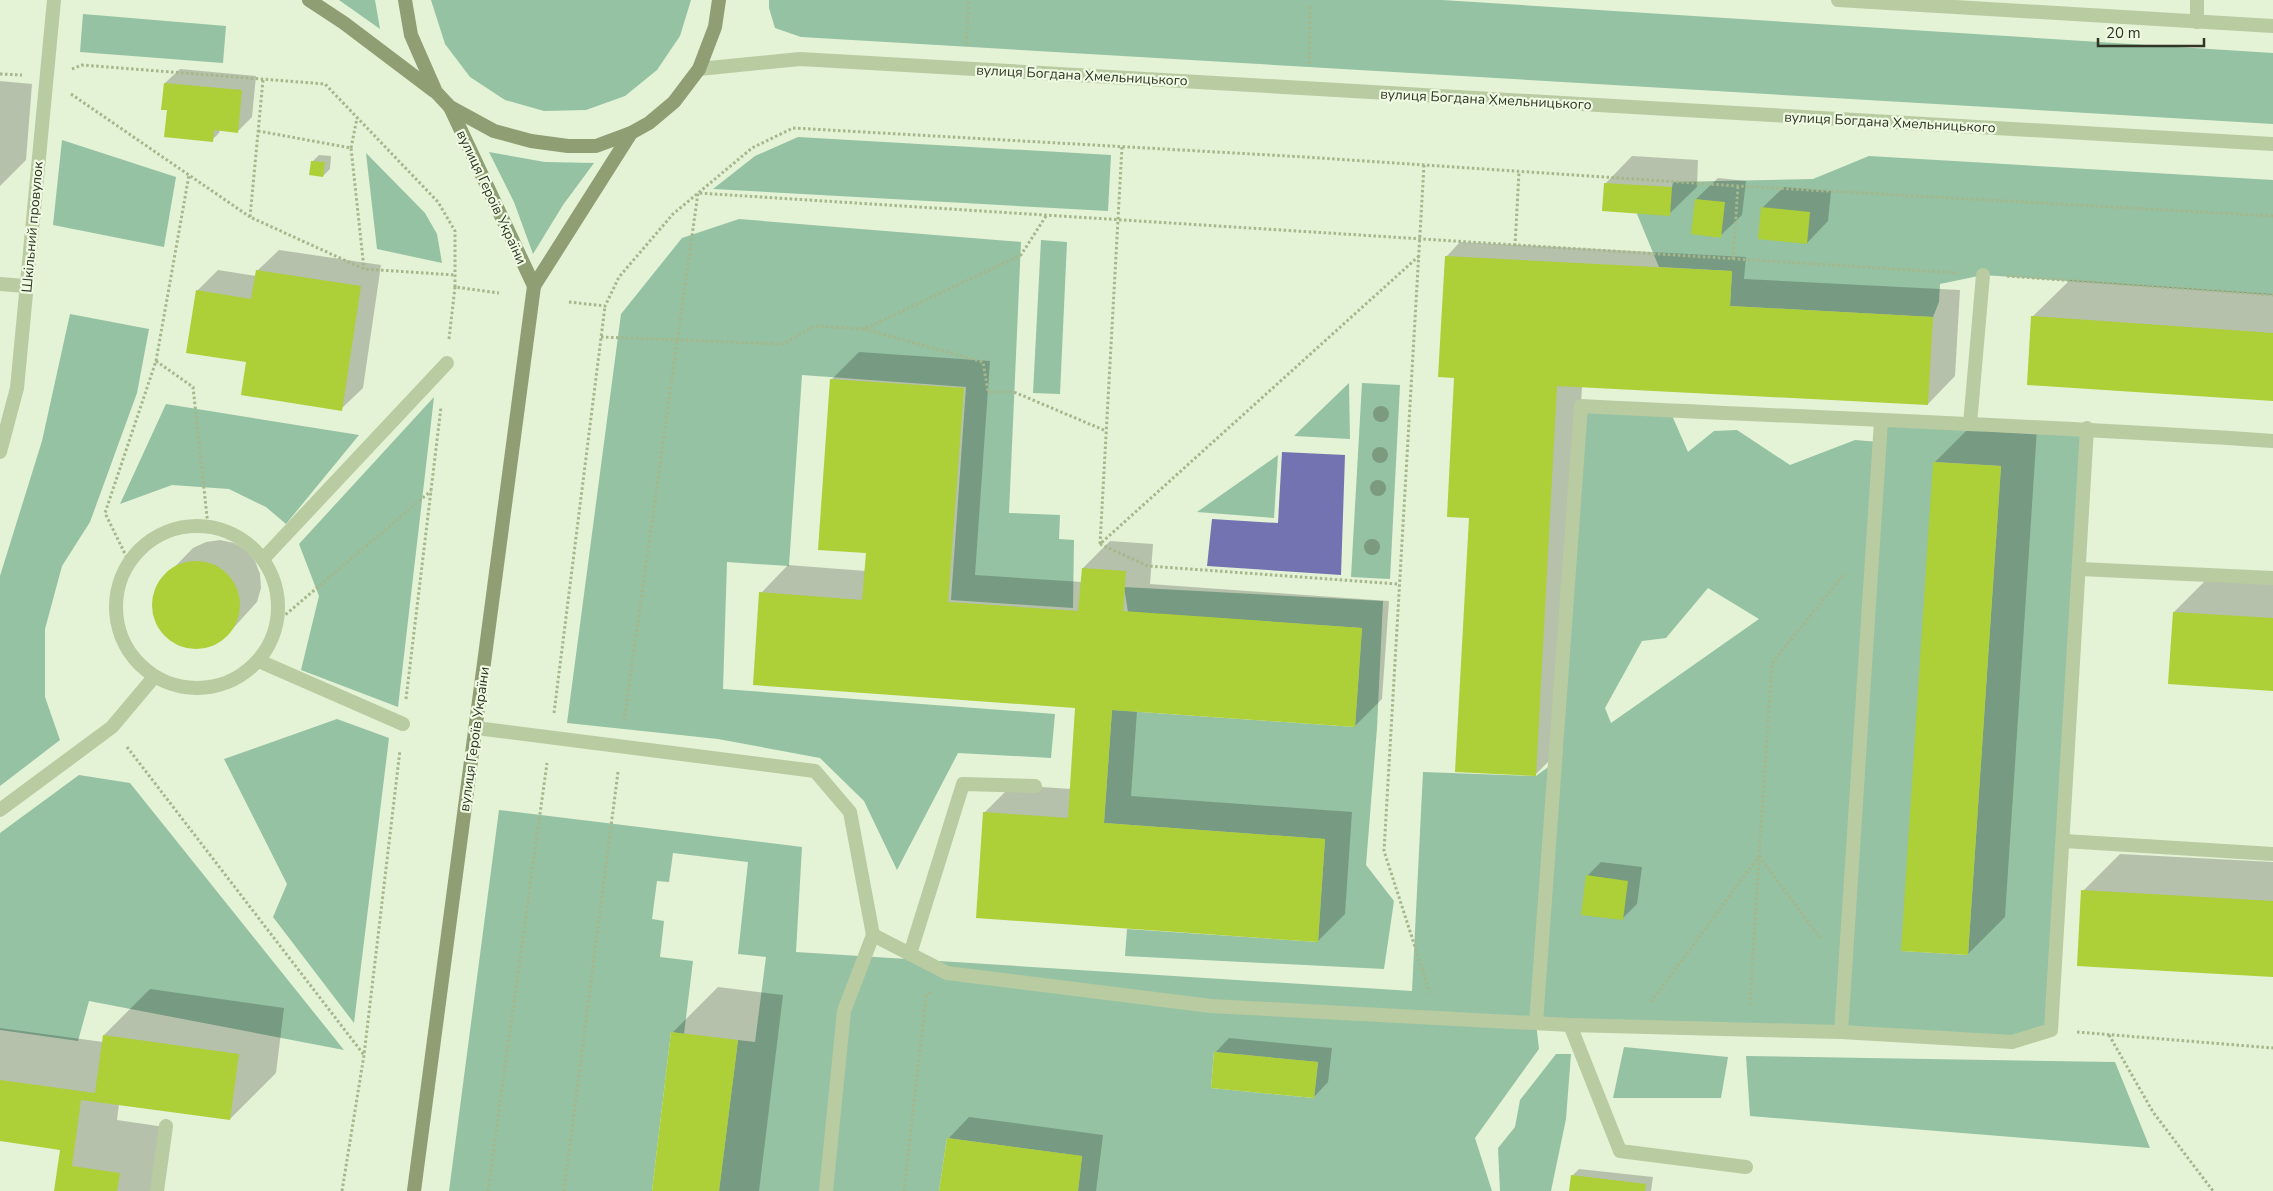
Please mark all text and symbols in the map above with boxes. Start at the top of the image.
scale bar [2098,15,2204,47]
text: 20 m [2106,23,2141,43]
street label: вулиця Богдана Хмельницького [976,60,1188,91]
street label: вулиця Богдана Хмельницького [1380,84,1592,115]
street label: вулиця Богдана Хмельницького [1784,107,1996,138]
street label: вулиця Героїв України [452,127,531,267]
street label: Шкільний провулок [17,160,48,293]
street label: вулиця Героїв України [455,665,494,813]

